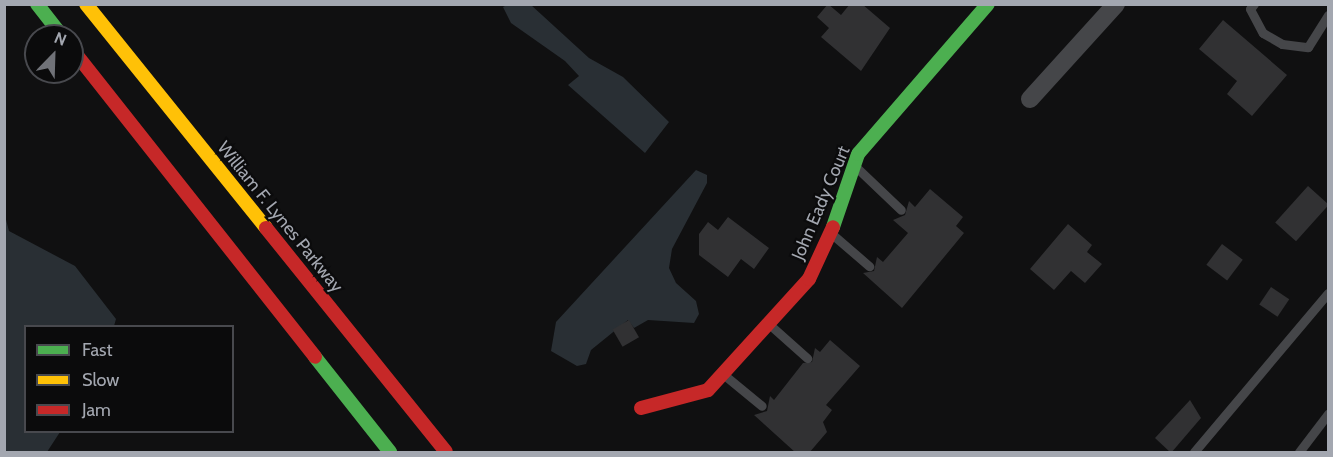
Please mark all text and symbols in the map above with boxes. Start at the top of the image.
north arrow [24,24,84,84]
text: N [52,28,69,50]
street label: William F. Lynes Parkway [213,137,347,297]
street label: John Eady Court [787,143,855,263]
legend [24,325,234,433]
text: Fast [82,339,113,361]
text: Slow [82,369,119,391]
text: Jam [82,399,111,421]

